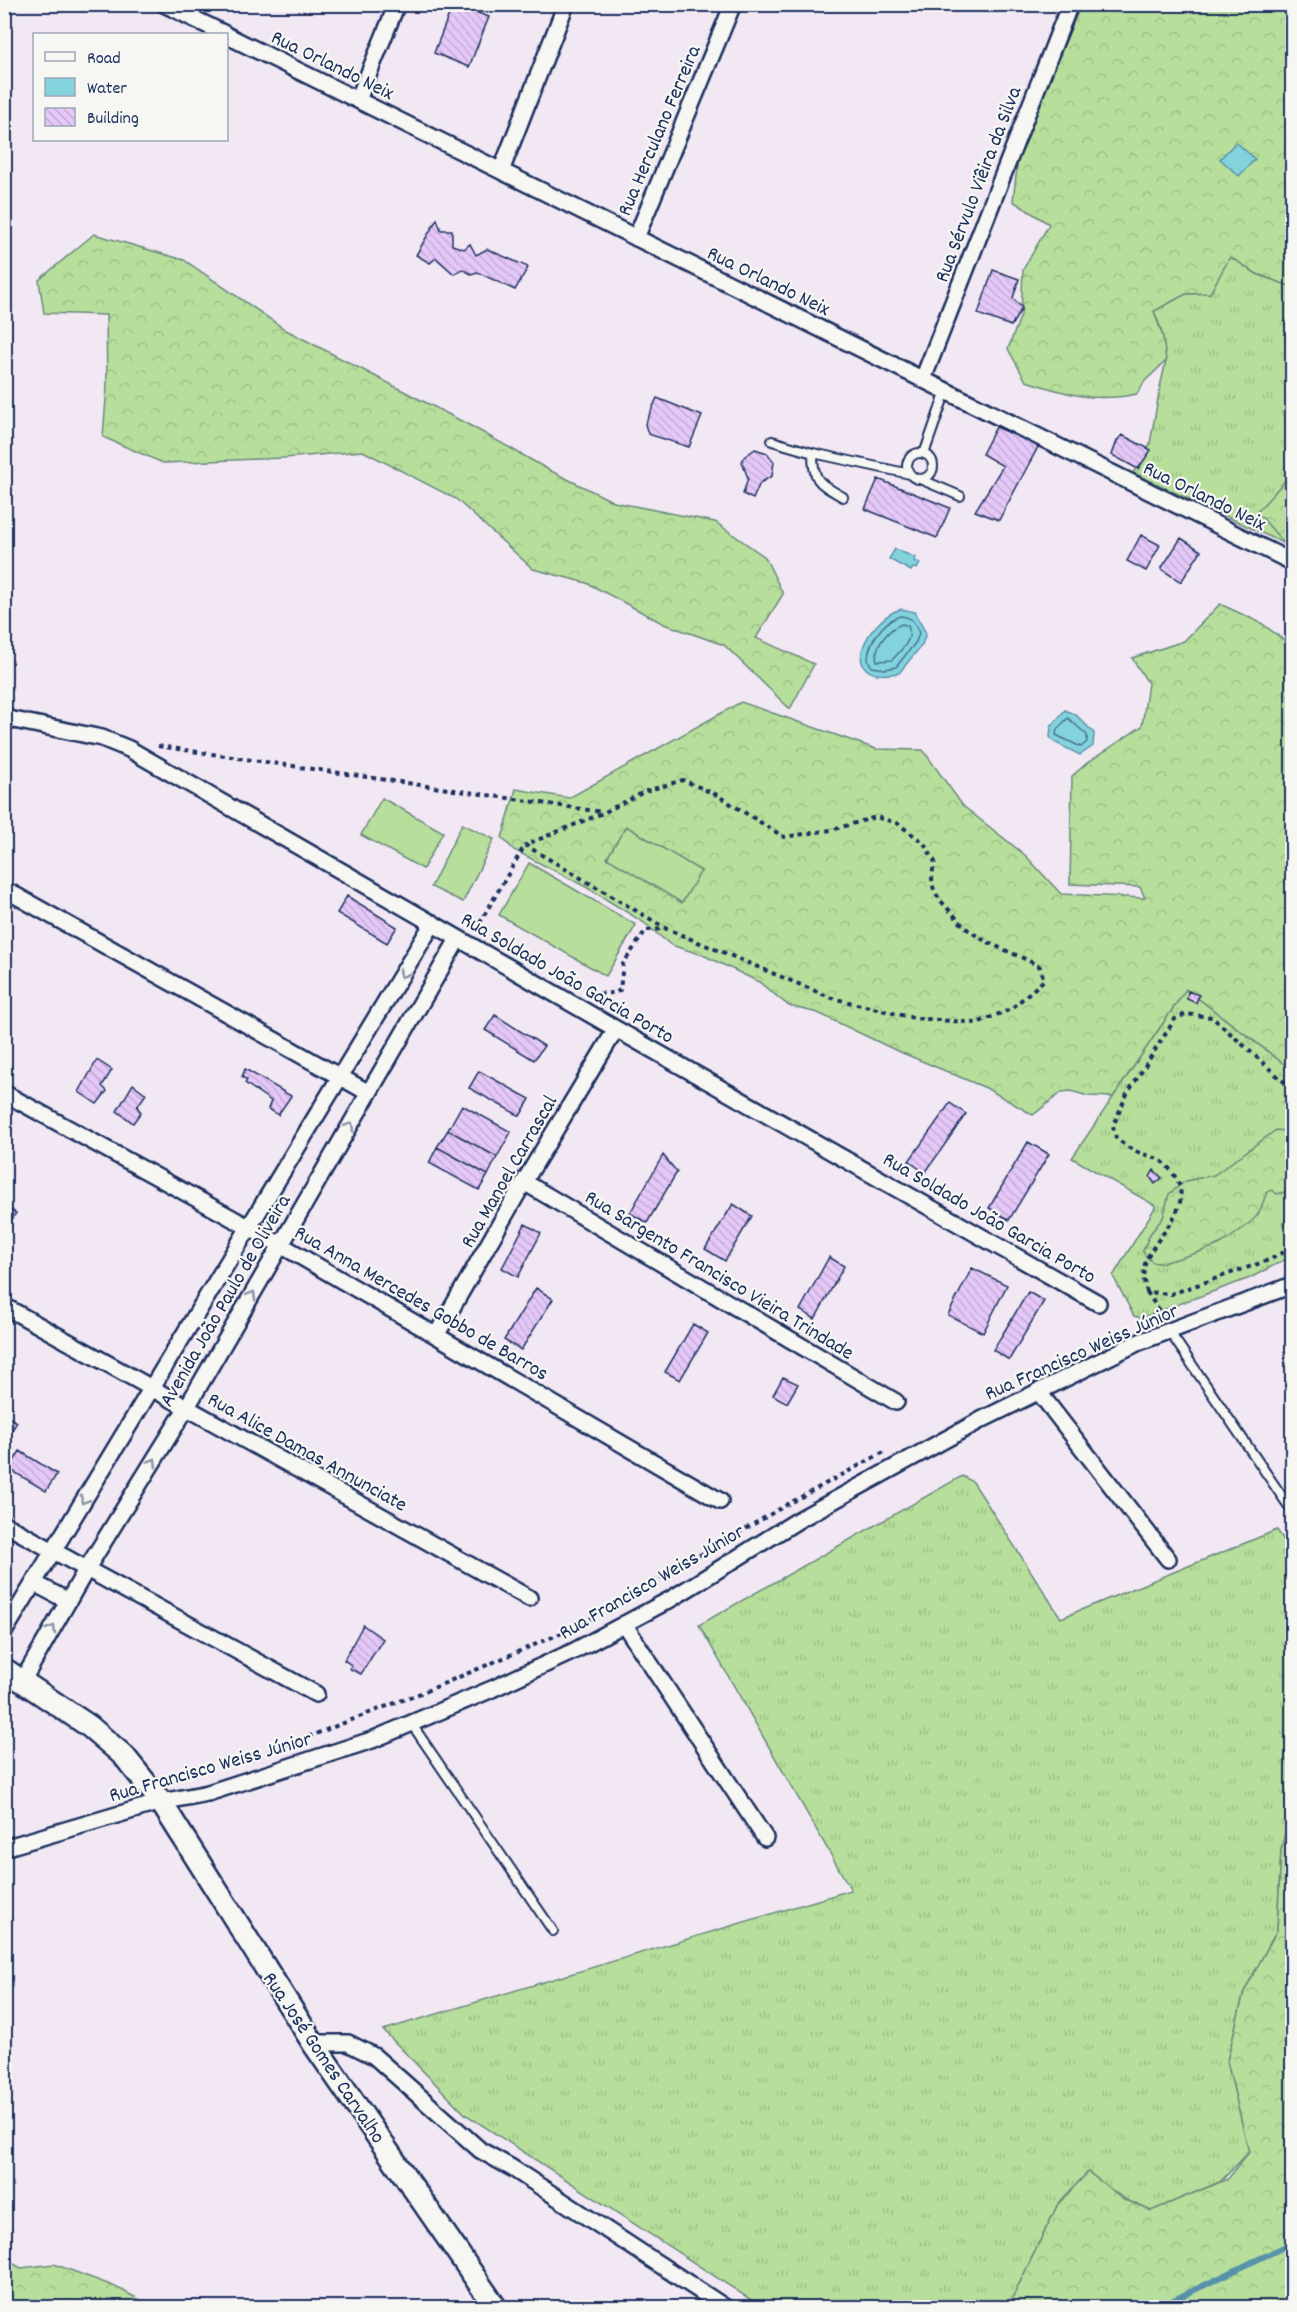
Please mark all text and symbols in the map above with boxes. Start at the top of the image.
street label: Rua Orlando Neix [265,24,398,110]
legend [33,33,228,141]
street label: Rua Herculano Ferreira [611,40,711,221]
text: Road [87,47,121,72]
text: Water [87,77,127,102]
street label: Rua Sérvulo Viêira da Silva [929,82,1031,287]
text: Building [87,107,139,132]
street label: Rua Orlando Neix [701,240,834,326]
street label: Rua Orlando Neix [1137,455,1270,541]
street label: Rua Soldado João Garcia Porto [454,906,679,1053]
one-way arrow [399,968,410,978]
street label: Rua Manoel Carrascal [455,1091,567,1254]
one-way arrow [343,1122,354,1132]
street label: Rua Soldado João Garcia Porto [876,1146,1101,1293]
street label: Rua Sargento Francisco Vieira Trindade [578,1184,859,1369]
street label: Avenida João Paulo de Oliveira [153,1189,300,1413]
street label: Rua Anna Mercedes Gobbo de Barros [288,1219,553,1390]
one-way arrow [245,1291,256,1301]
street label: Rua Francisco Weiss Júnior [980,1297,1184,1410]
street label: Rua Alice Damas Annunciate [201,1386,412,1521]
one-way arrow [145,1458,157,1468]
one-way arrow [80,1494,92,1504]
street label: Rua Francisco Weiss Júnior [554,1518,751,1649]
one-way arrow [45,1625,56,1636]
street label: Rua Francisco Weiss Júnior [106,1726,316,1812]
street label: Rua José Gomes Carvalho [254,1967,391,2151]

